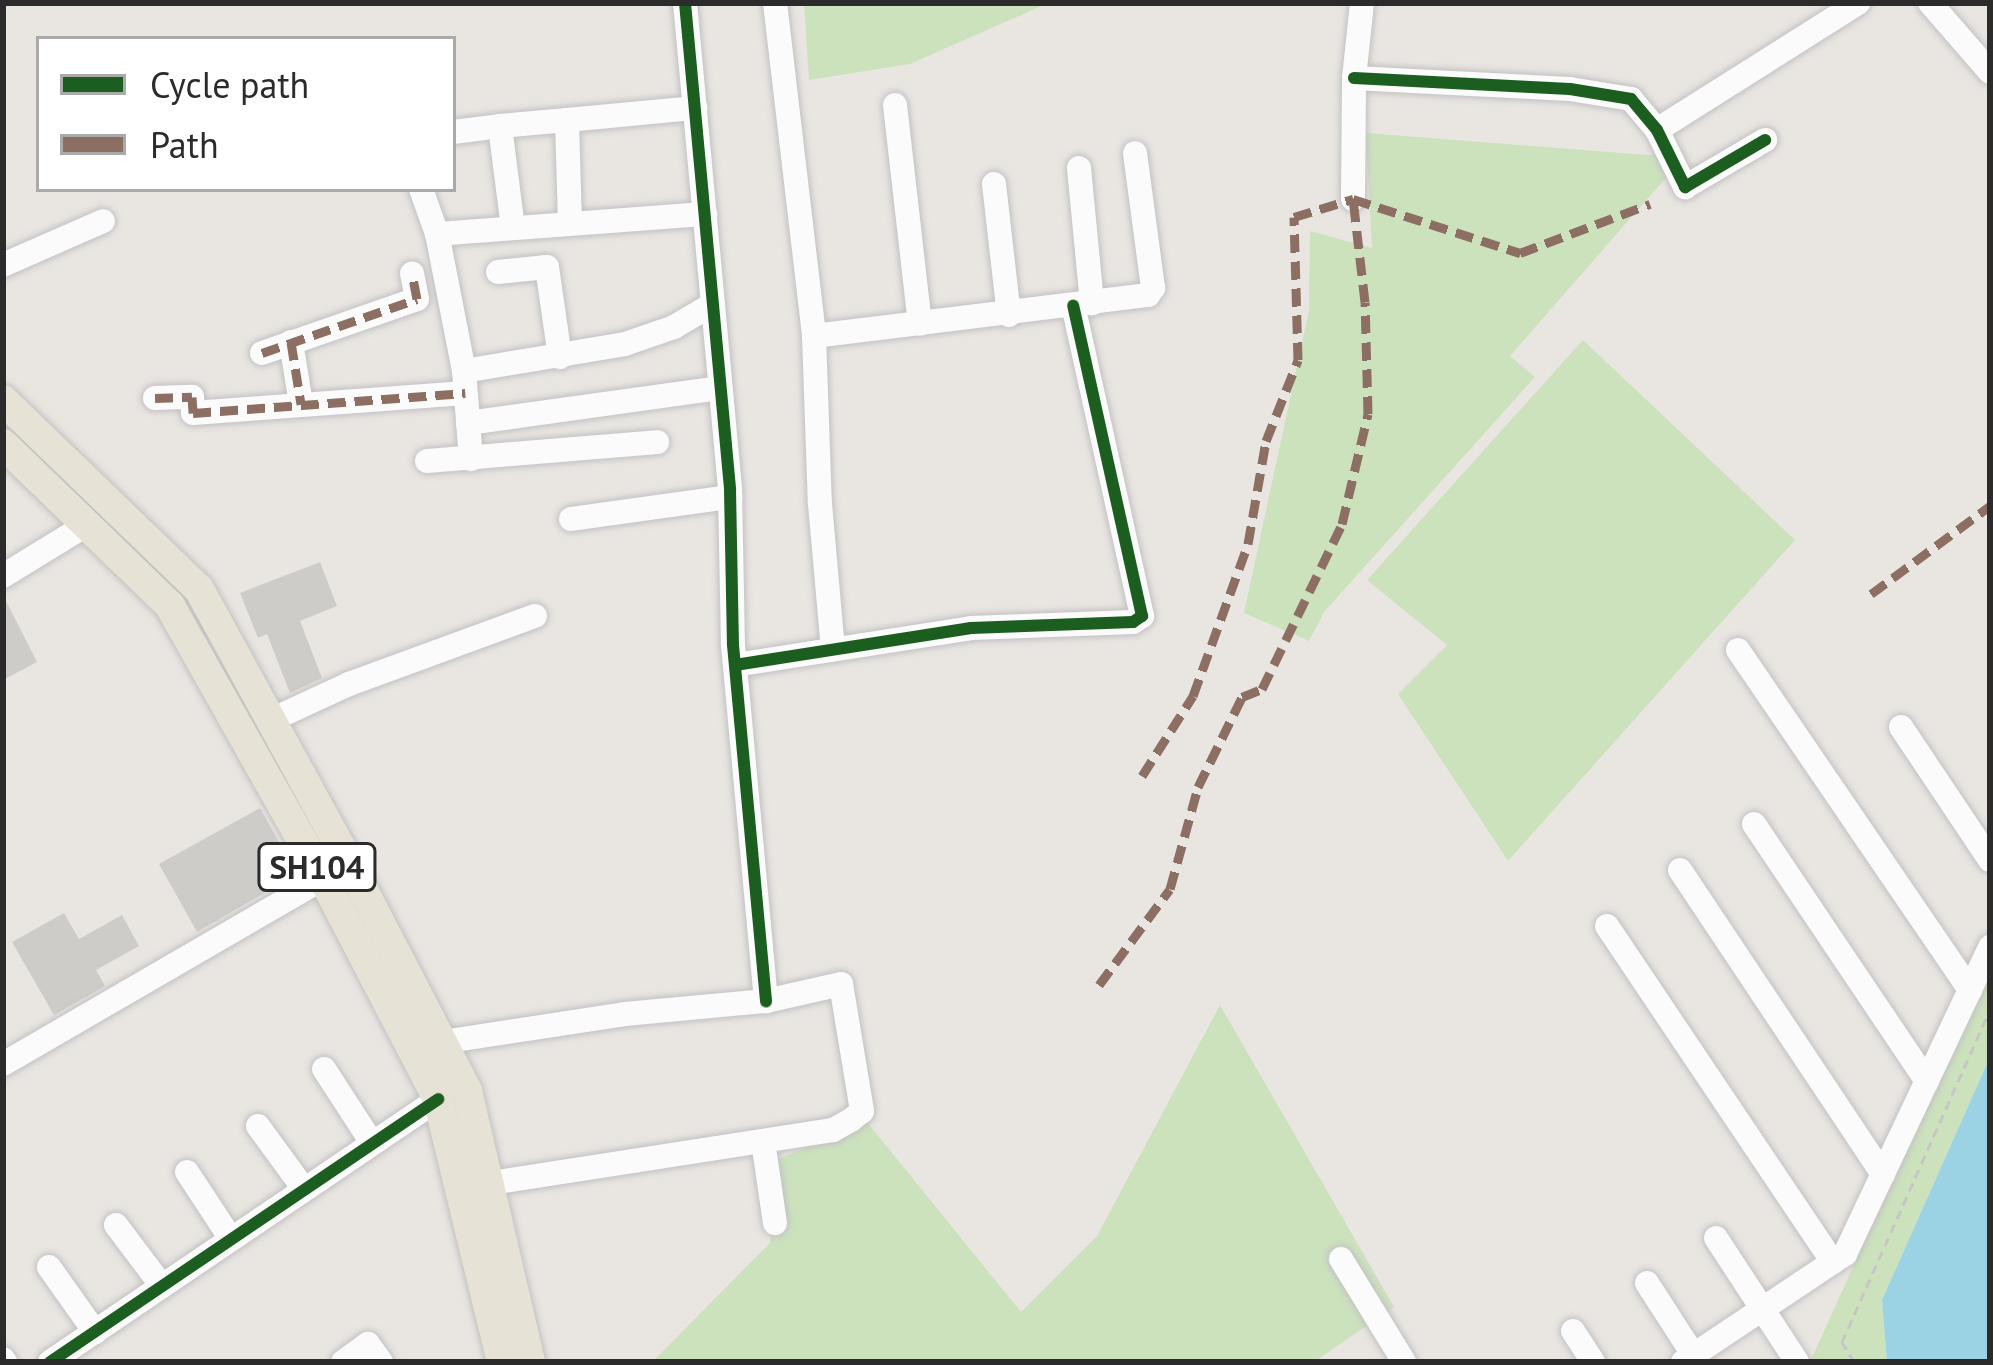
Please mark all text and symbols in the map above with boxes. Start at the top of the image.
legend [36,36,456,192]
text: Cycle path [150,61,309,108]
text: Path [150,121,219,168]
road number: SH104 [257,840,377,894]

